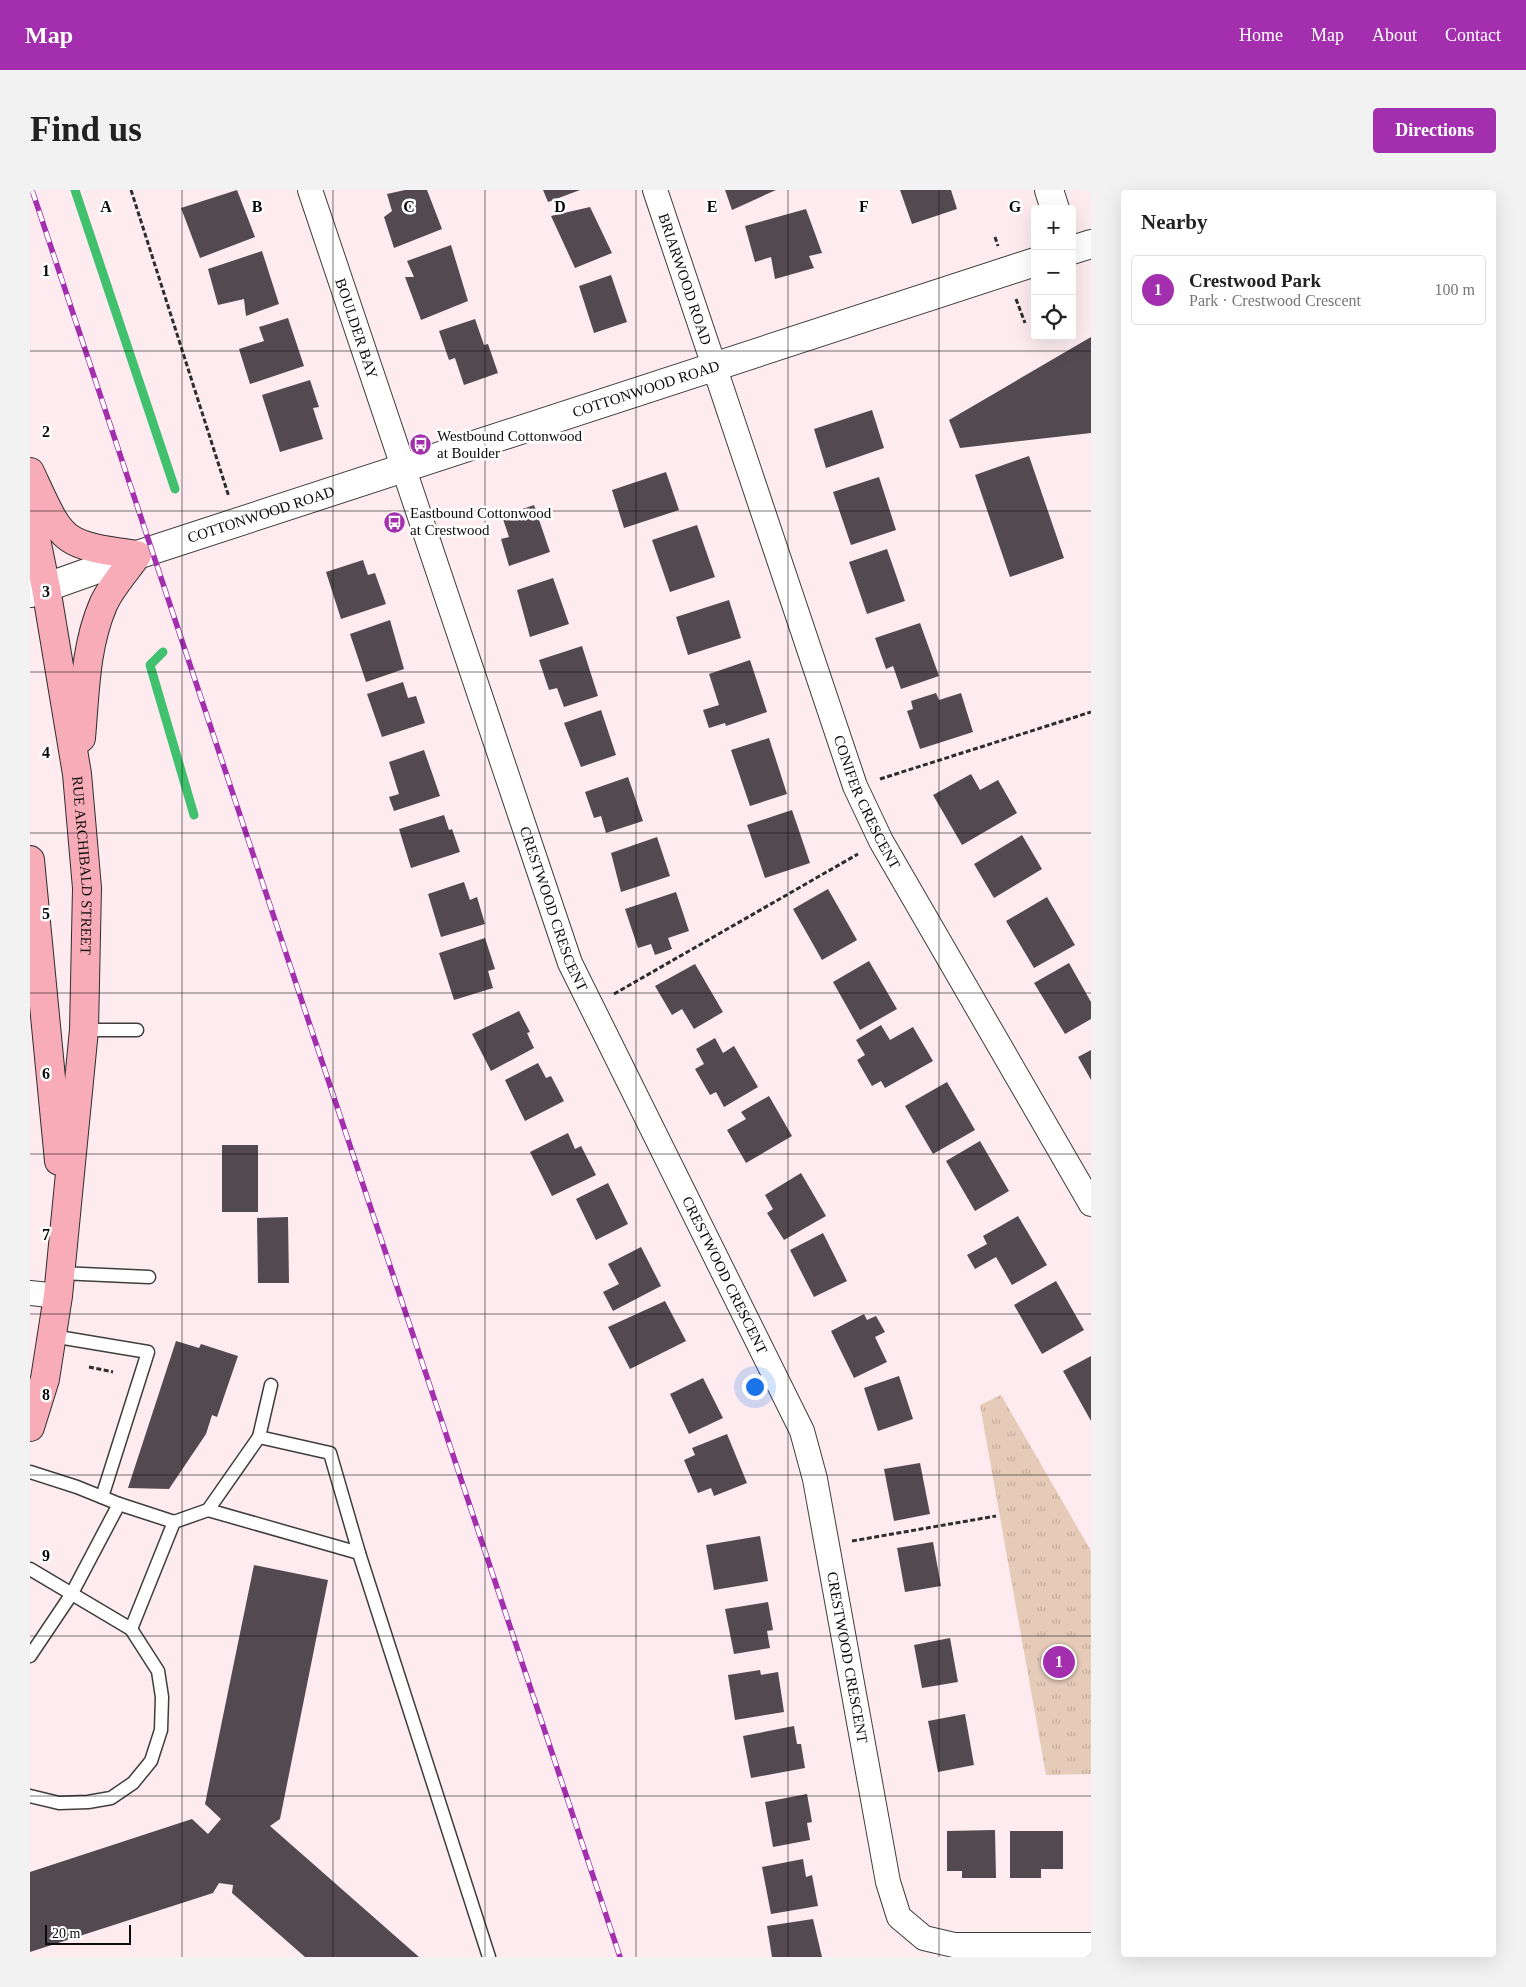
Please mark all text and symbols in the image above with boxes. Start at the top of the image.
text: Map [25,22,73,48]
text: Home [1239,25,1283,45]
text: Map [1311,25,1344,45]
text: About [1372,25,1417,45]
text: Contact [1445,25,1501,45]
button: Directions [1373,108,1496,153]
text: Find us [30,110,142,149]
text: A [100,198,112,215]
text: B [252,198,263,215]
text: C [403,198,415,215]
text: D [554,198,566,215]
text: E [707,198,717,215]
text: F [859,198,869,215]
text: G [1009,198,1022,215]
map controls [1031,205,1076,340]
button: + [1031,205,1076,250]
text: Nearby [1141,210,1208,234]
street label: BRIARWOOD ROAD [655,211,715,347]
button: − [1031,250,1076,295]
text: 1 [42,262,50,279]
text: Crestwood Park [1189,270,1321,291]
street label: BOULDER BAY [332,276,381,381]
text: 1 [1154,281,1162,298]
text: 100 m [1435,281,1475,298]
text: Park · Crestwood Crescent [1189,292,1361,309]
button: locate [1031,295,1076,340]
street label: COTTONWOOD ROAD [571,357,722,420]
text: 2 [42,423,50,440]
place label: Westbound Cottonwood at Boulder [437,428,583,461]
bus stop icon: Westbound Cottonwood at Boulder [409,433,433,457]
street label: COTTONWOOD ROAD [186,483,337,546]
place label: Eastbound Cottonwood at Crestwood [410,505,552,538]
bus stop icon: Eastbound Cottonwood at Crestwood [382,510,406,534]
text: 3 [42,583,50,600]
street label: CONIFER CRESCENT [831,733,903,872]
text: 4 [42,744,50,761]
street label: RUE ARCHIBALD STREET [69,775,95,955]
street label: CRESTWOOD CRESCENT [517,824,591,994]
text: 5 [42,905,50,922]
text: 6 [42,1065,50,1082]
street label: CRESTWOOD CRESCENT [679,1194,771,1357]
text: 7 [42,1226,50,1243]
your location [742,1374,768,1400]
text: 8 [42,1386,50,1403]
text: 9 [42,1547,50,1564]
street label: CRESTWOOD CRESCENT [824,1570,871,1744]
pin: 1 [1043,1643,1075,1681]
scale bar [45,1922,131,1945]
text: 20 m [52,1926,80,1941]

